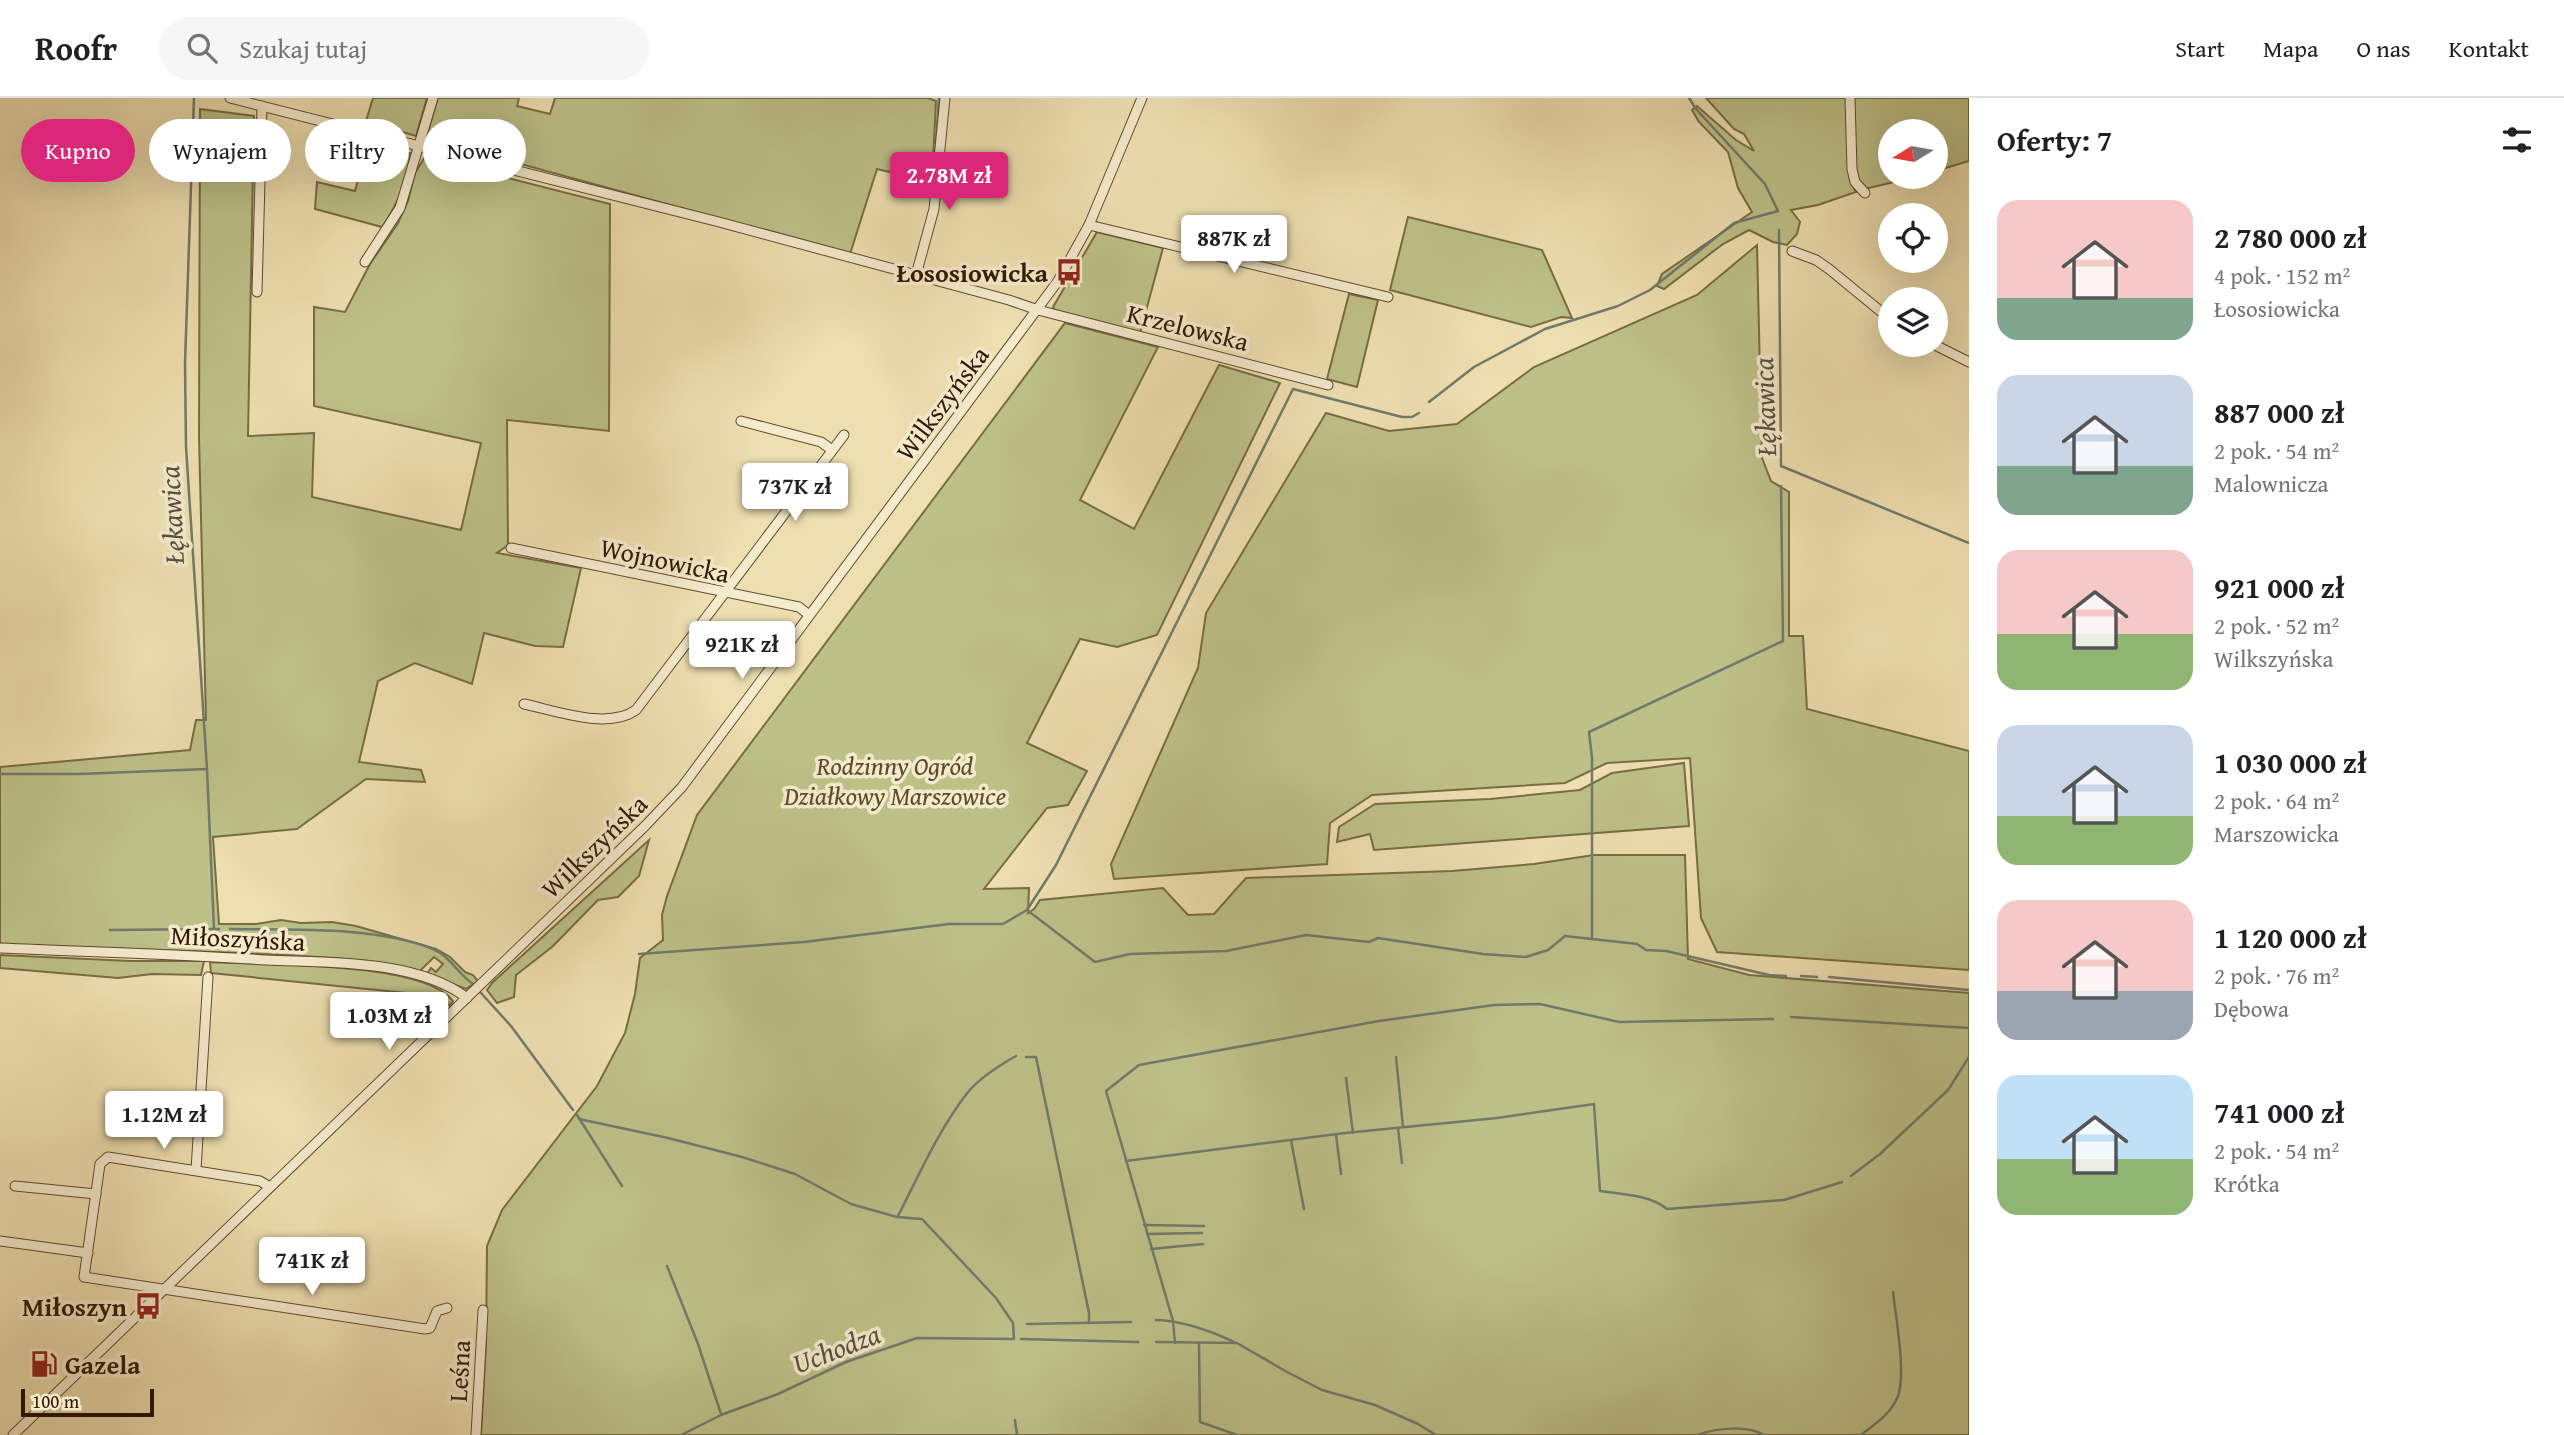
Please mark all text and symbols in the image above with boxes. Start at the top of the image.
search box [159,17,649,80]
text: Roofr [35,24,117,72]
icon: search [183,29,221,67]
text: Szukaj tutaj [239,29,367,68]
text: Start [2175,31,2225,66]
text: Mapa [2263,31,2318,66]
text: O nas [2356,31,2411,66]
text: Kontakt [2449,31,2529,66]
text: Oferty: 7 [1997,118,2112,162]
chip: Kupno [21,119,135,182]
chip: Wynajem [149,119,291,182]
chip: Filtry [305,119,409,182]
chip: Nowe [423,119,526,182]
north arrow [1878,119,1948,189]
map controls [1878,119,1948,357]
icon: filters [2498,121,2536,159]
pin: 2.78M zł [877,152,1021,212]
text: 2.78M zł [906,158,992,191]
button: locate [1878,203,1948,273]
text: 2 780 000 zł [2214,215,2367,259]
pin: 887K zł [1169,216,1299,275]
text: 887K zł [1197,221,1271,254]
icon: home [2053,228,2137,312]
place label: Łososiowicka [896,253,1049,292]
bus stop icon: Łososiowicka [1054,257,1084,287]
text: 4 pok. · 152 m² [2214,259,2350,292]
button: layers [1878,287,1948,357]
text: Łososiowicka [2214,292,2340,325]
street label: Krzelowska [1123,293,1254,361]
street label: Wilkszyńska [886,337,999,469]
water label: Łękawica [1742,357,1786,458]
text: 887 000 zł [2214,390,2345,434]
icon: home [2053,403,2137,487]
text: 2 pok. · 54 m² [2214,434,2339,467]
water label: Łękawica [148,464,194,566]
pin: 737K zł [730,464,860,523]
text: Malownicza [2214,467,2328,500]
text: 737K zł [758,469,832,502]
street label: Wojnowicka [597,527,734,593]
text: 921 000 zł [2214,565,2345,609]
icon: home [2053,578,2137,662]
text: 2 pok. · 52 m² [2214,609,2339,642]
pin: 921K zł [677,622,807,681]
text: 921K zł [705,627,779,660]
text: Wilkszyńska [2214,642,2333,675]
text: 1 030 000 zł [2214,740,2367,784]
park label: Rodzinny Ogród Działkowy Marszowice [783,746,1006,815]
icon: home [2053,753,2137,837]
text: 2 pok. · 64 m² [2214,784,2339,817]
street label: Wilkszyńska [532,785,657,907]
text: Marszowicka [2214,817,2339,850]
street label: Miłoszyńska [170,915,307,961]
text: 1 120 000 zł [2214,915,2367,959]
icon: home [2053,928,2137,1012]
text: 2 pok. · 76 m² [2214,959,2339,992]
pin: 1.03M zł [317,992,461,1052]
text: Dębowa [2214,992,2289,1025]
text: 1.03M zł [346,998,432,1031]
text: 741 000 zł [2214,1090,2345,1134]
pin: 1.12M zł [92,1091,236,1151]
text: 1.12M zł [121,1097,207,1130]
icon: home [2053,1103,2137,1187]
text: 2 pok. · 54 m² [2214,1134,2339,1167]
text: Krótka [2214,1167,2280,1200]
pin: 741K zł [247,1238,377,1297]
text: 741K zł [275,1243,349,1276]
place label: Miłoszyn [22,1287,128,1326]
bus stop icon: Miłoszyn [133,1291,163,1321]
water label: Uchodza [786,1313,886,1383]
street label: Leśna [438,1338,480,1403]
place label: Gazela [65,1345,141,1384]
fuel station icon: Gazela [29,1349,59,1379]
scale bar [21,1386,154,1418]
text: 100 m [32,1387,79,1415]

